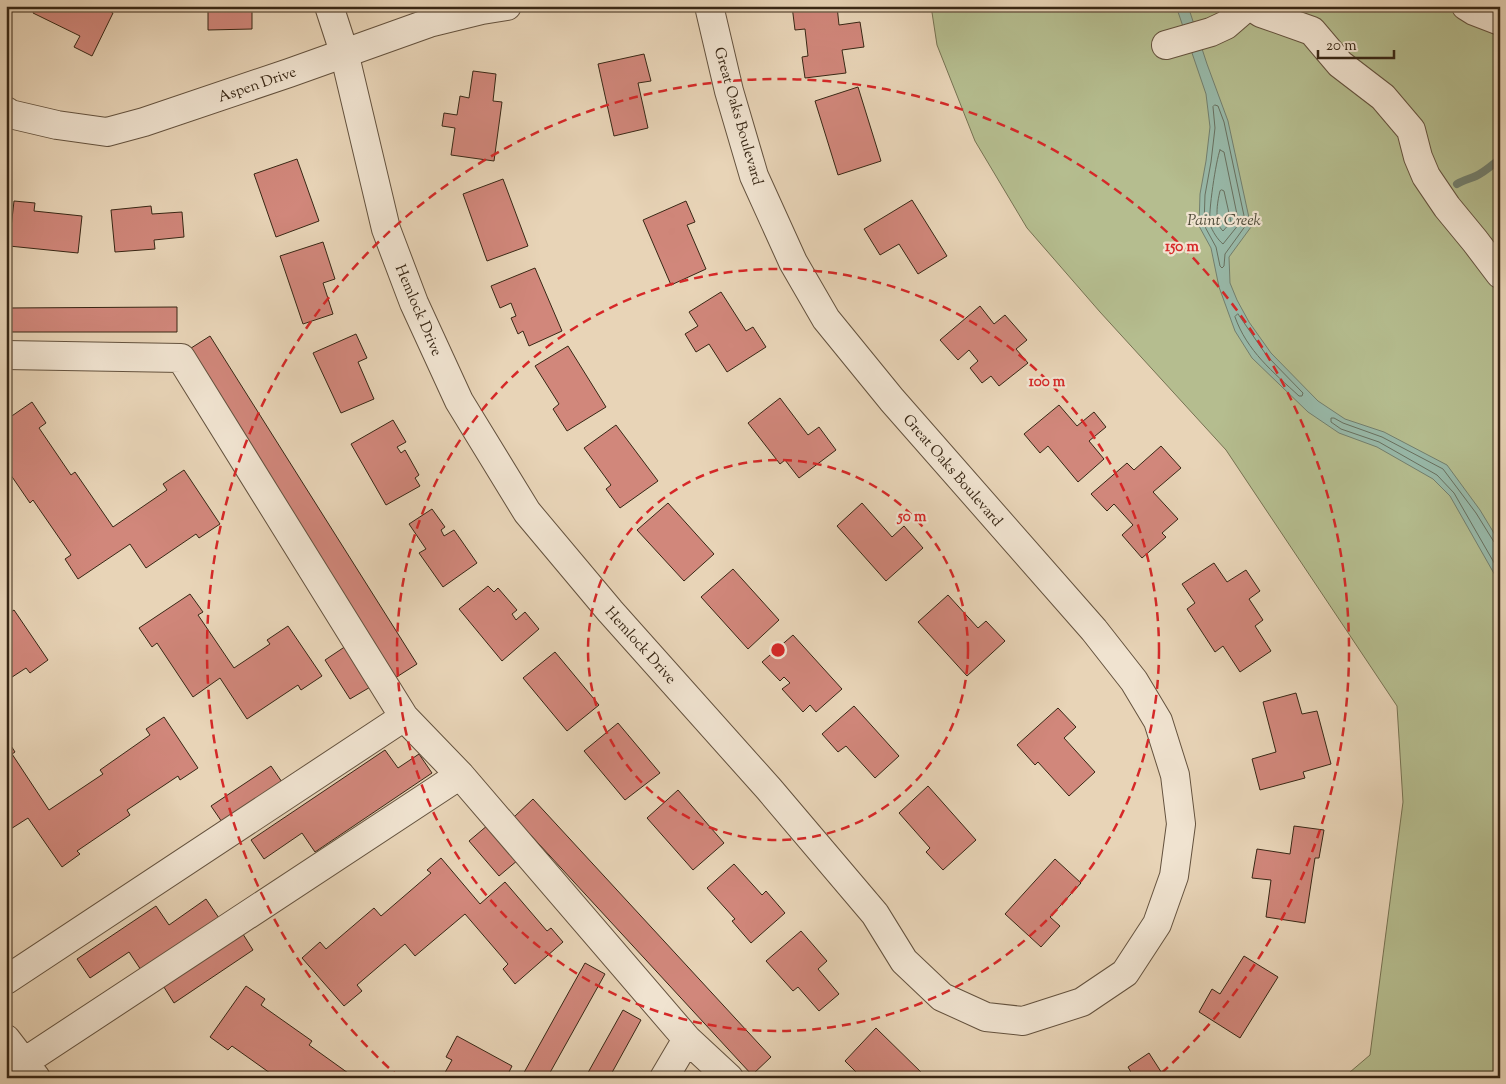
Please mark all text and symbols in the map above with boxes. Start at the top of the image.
scale bar [1318,28,1395,60]
text: 20 m [1326,36,1357,57]
street label: Great Oaks Boulevard [708,45,767,188]
street label: Aspen Drive [216,62,299,109]
water label: Paint Creek [1187,210,1261,233]
text: 150 m [1165,237,1199,258]
street label: Hemlock Drive [389,262,446,360]
text: 100 m [1029,372,1066,393]
street label: Great Oaks Boulevard [897,410,1007,532]
text: 50 m [897,507,927,528]
street label: Hemlock Drive [599,603,680,689]
centre of rings [769,641,787,659]

